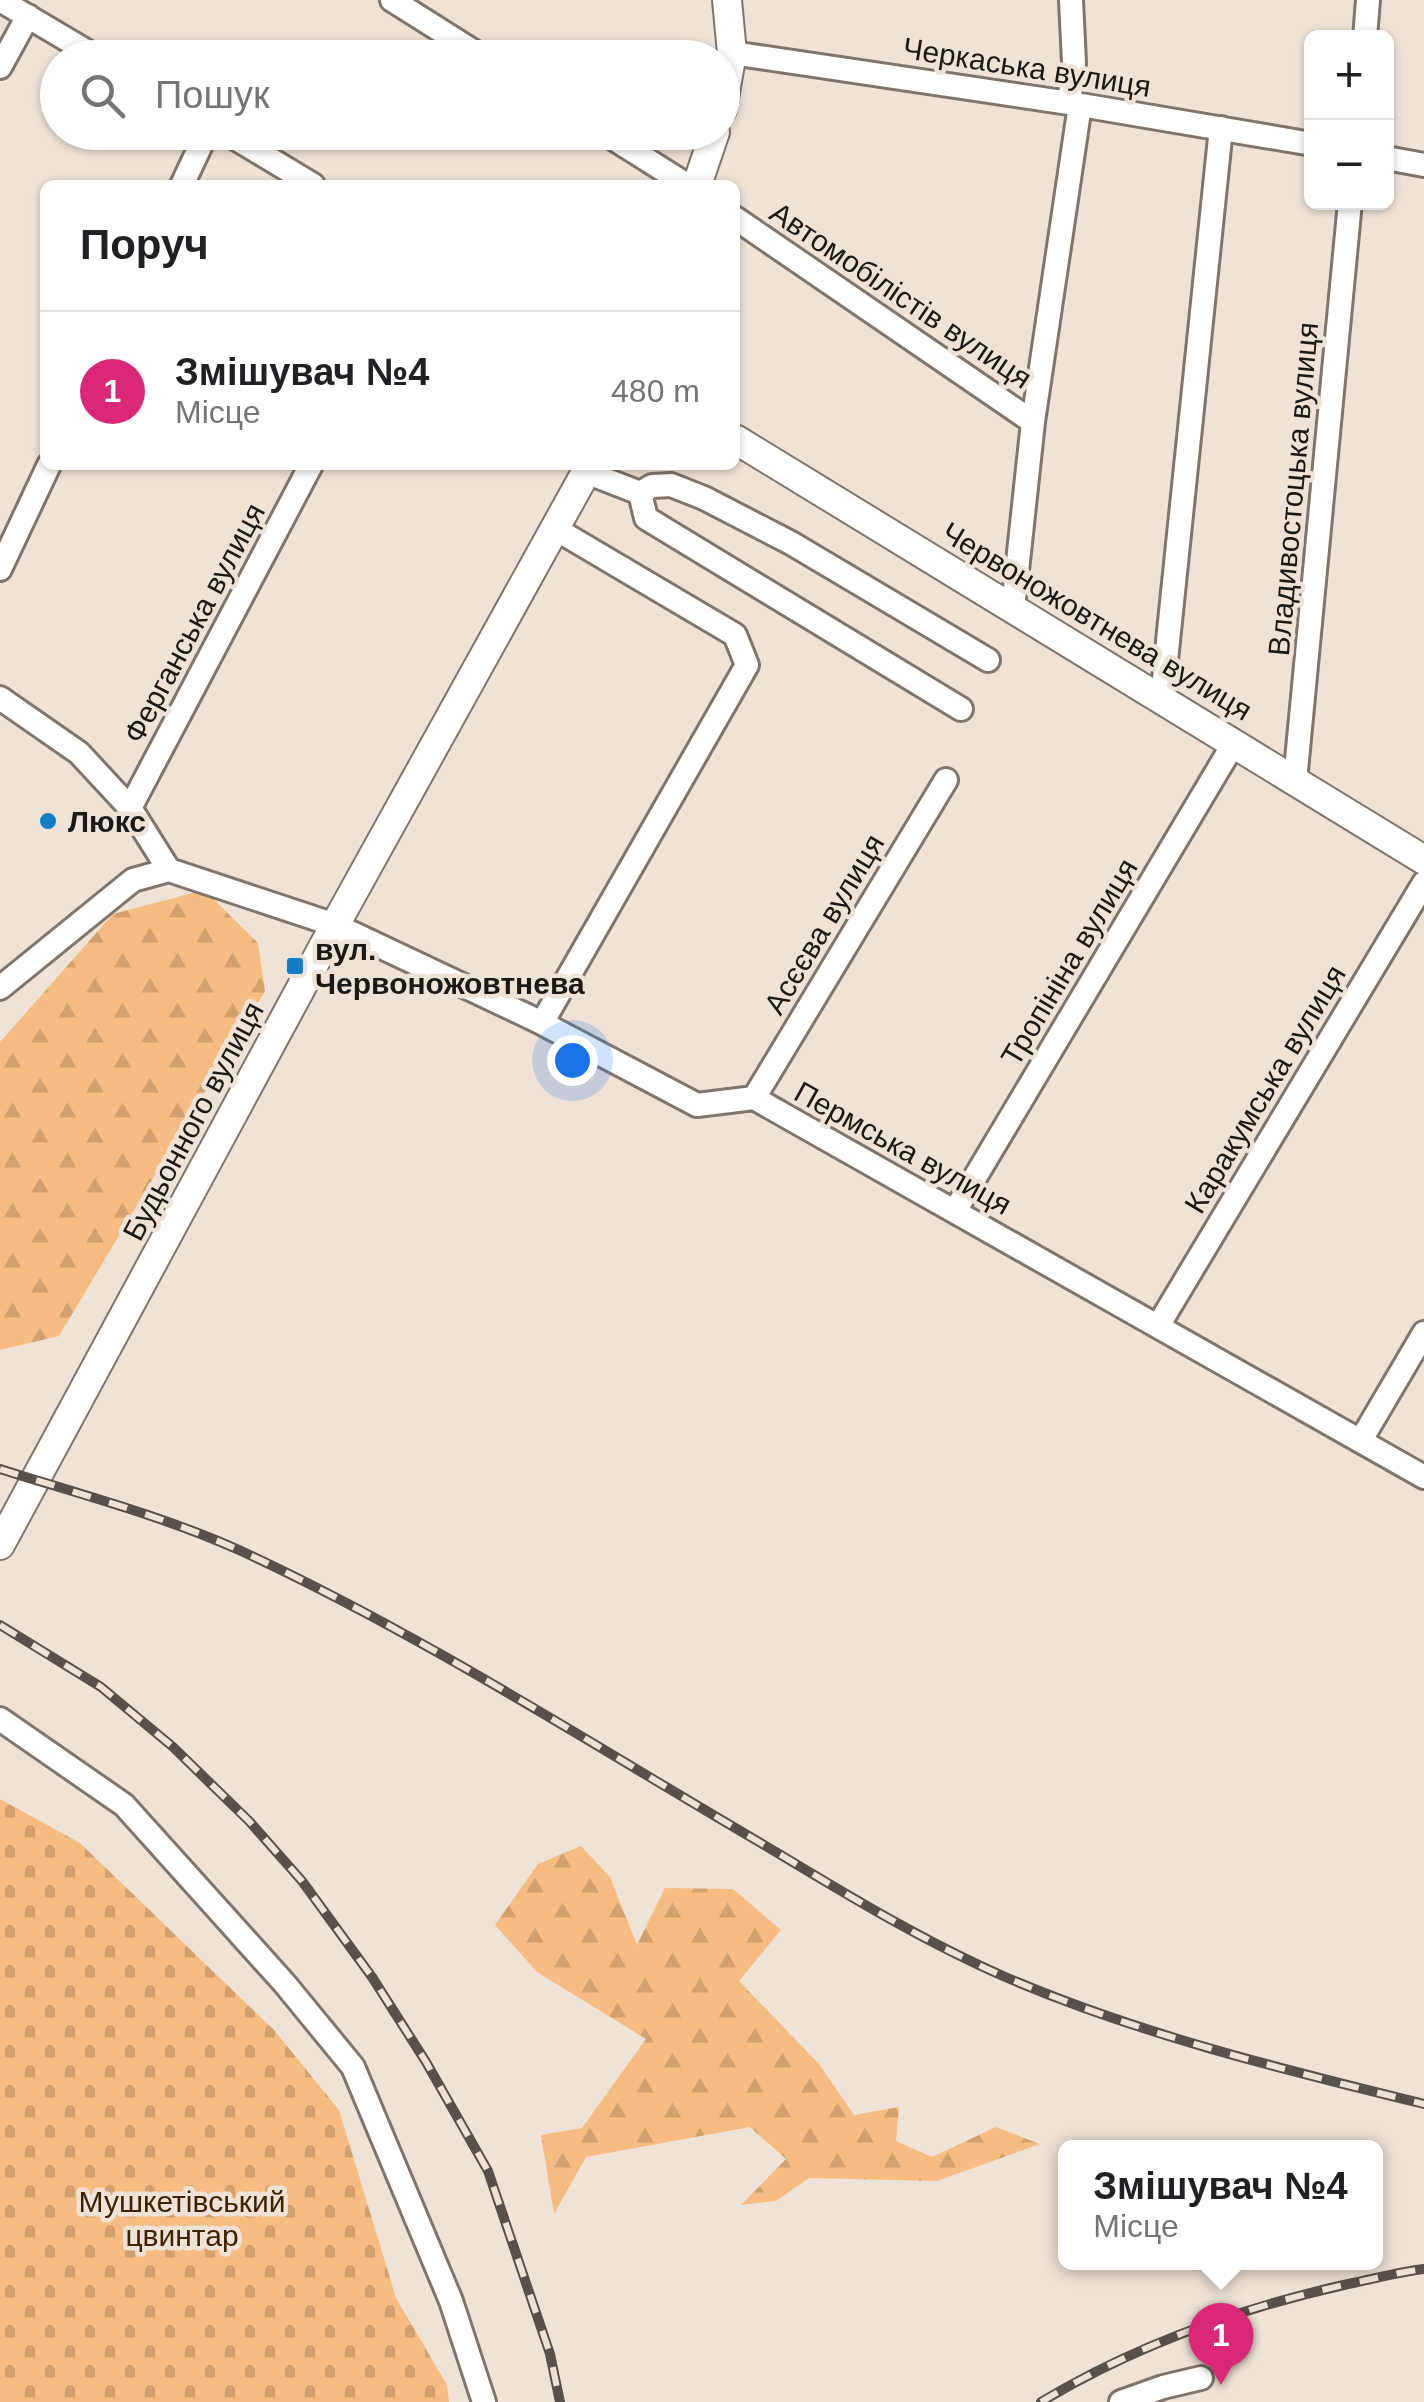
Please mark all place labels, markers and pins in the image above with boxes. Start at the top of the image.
place label: Люкс [68,805,146,838]
marker: Люкс [37,810,59,832]
place label: вул. Червоножовтнева [315,933,585,1000]
marker: вул. Червоножовтнева [284,955,306,977]
pin: 1 [1188,2302,1254,2385]

